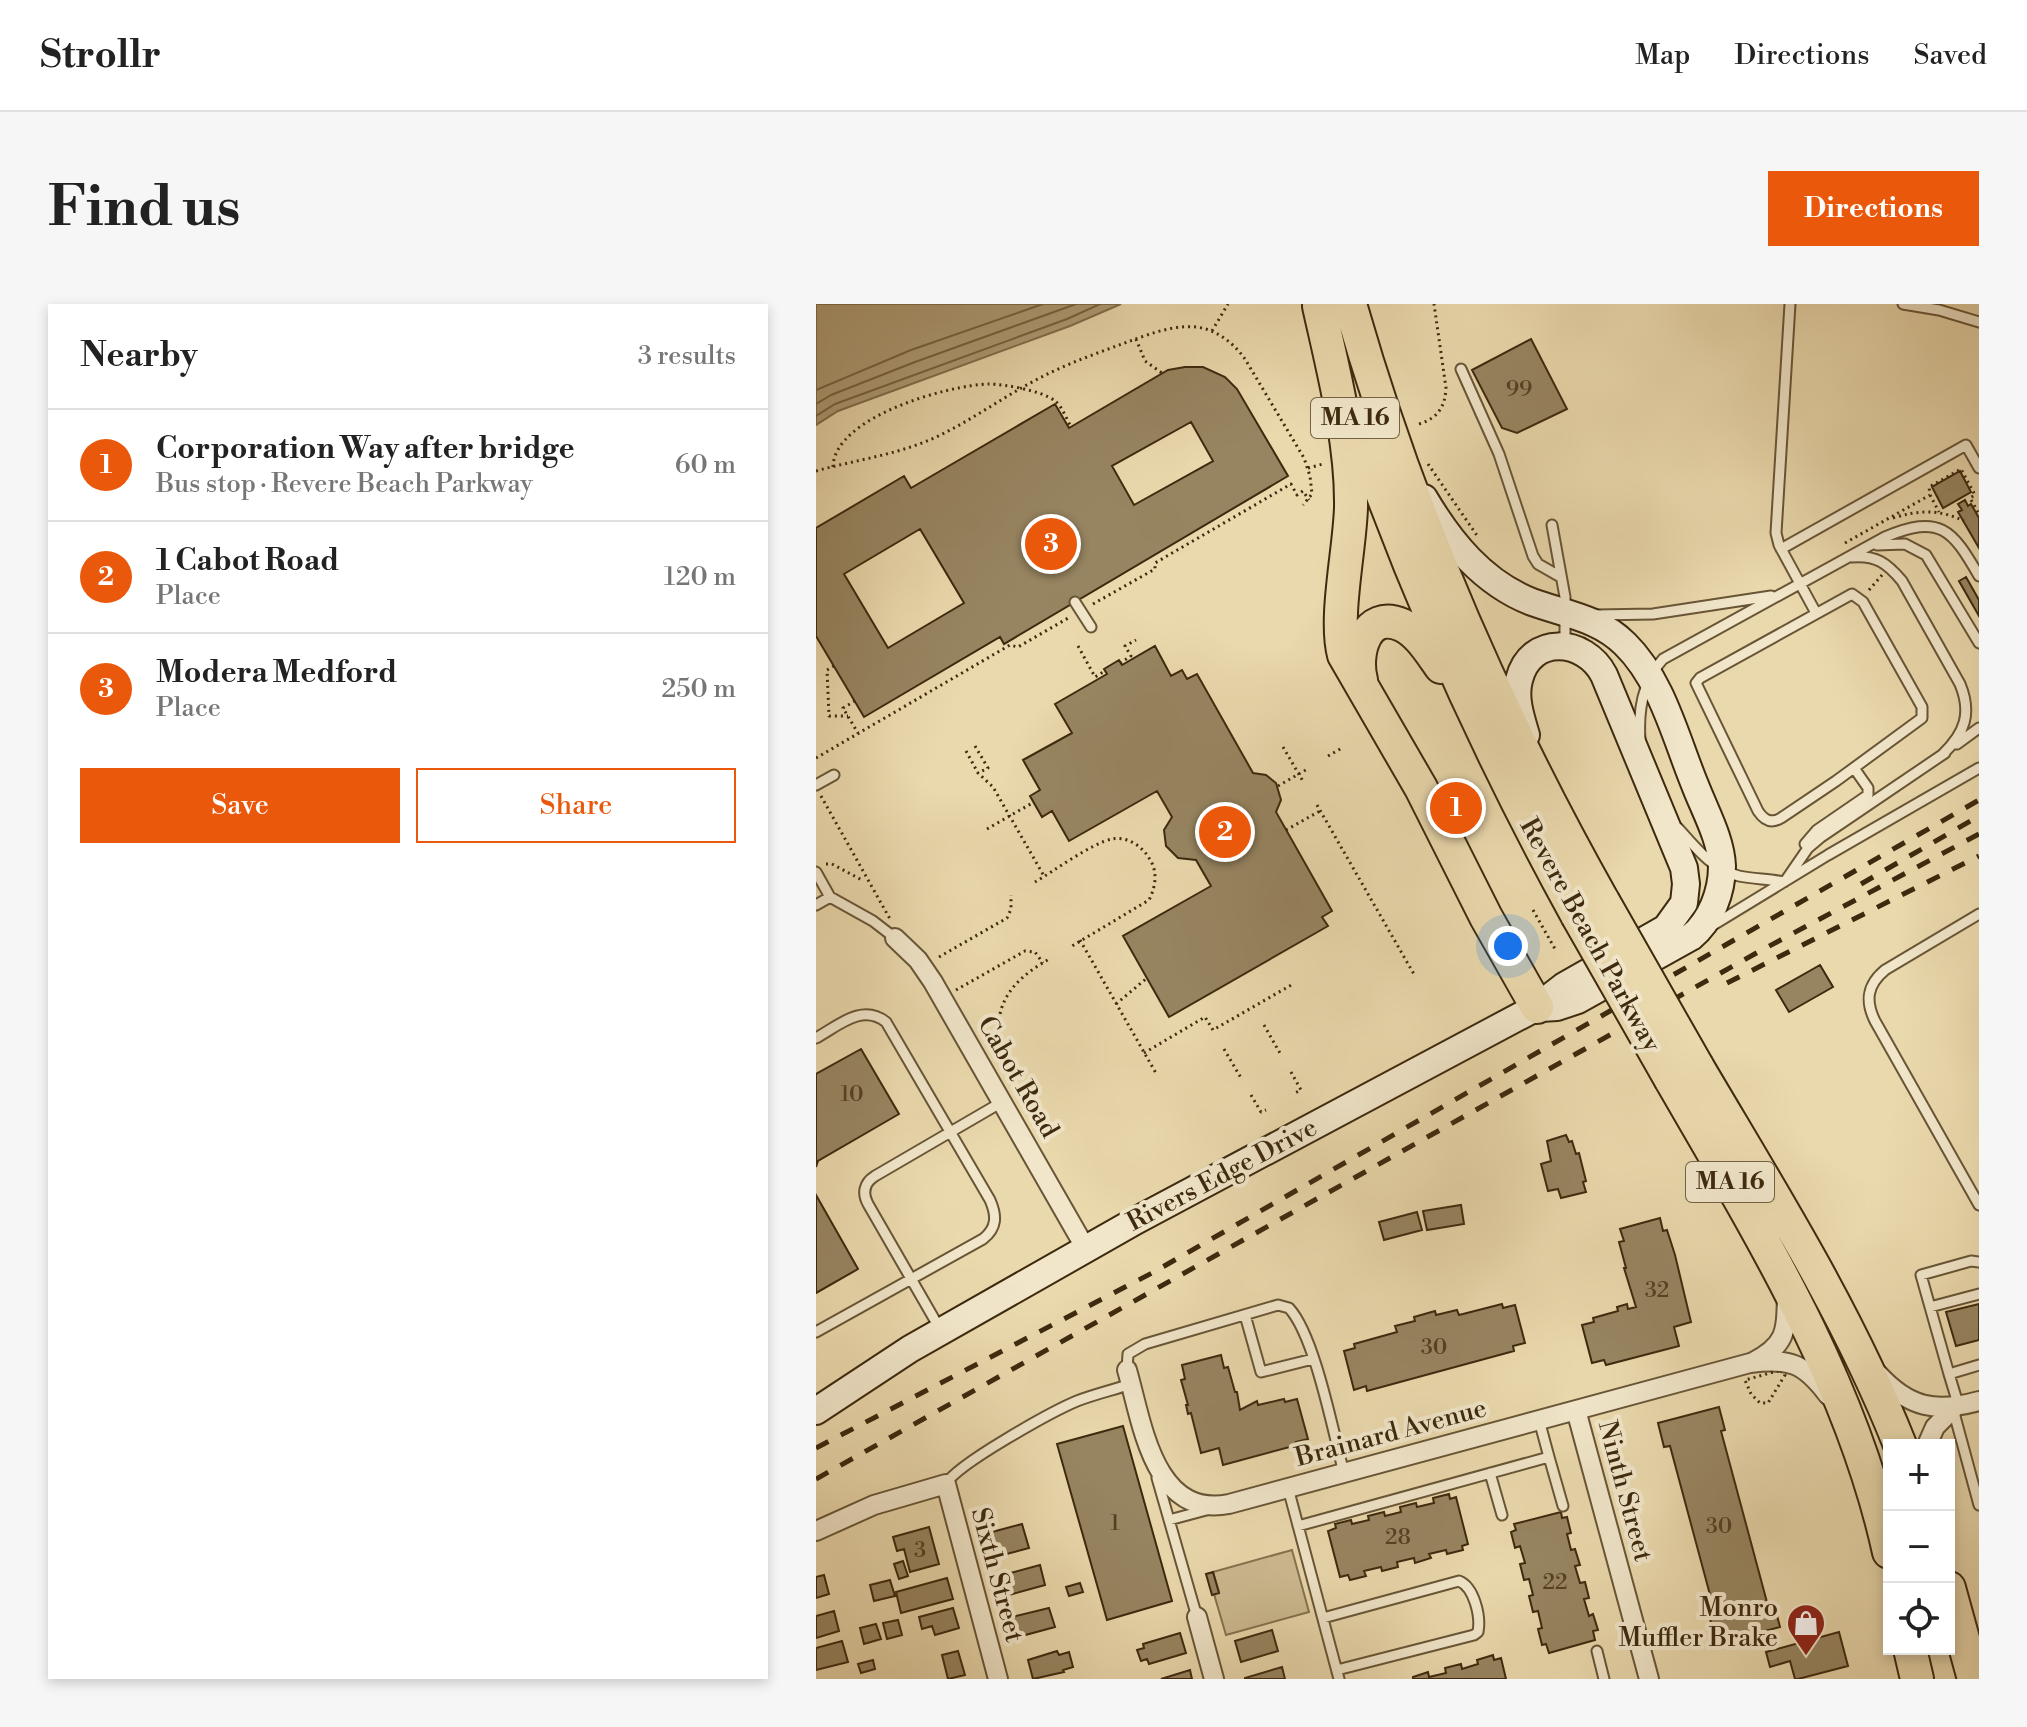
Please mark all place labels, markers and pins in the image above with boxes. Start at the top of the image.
pin: 3 [1025,514,1077,574]
pin: 1 [1430,778,1482,838]
pin: 2 [1199,802,1251,862]
place label: Monro Muffler Brake [1618,1592,1778,1654]
shop icon: Monro Muffler Brake [1785,1602,1827,1657]

